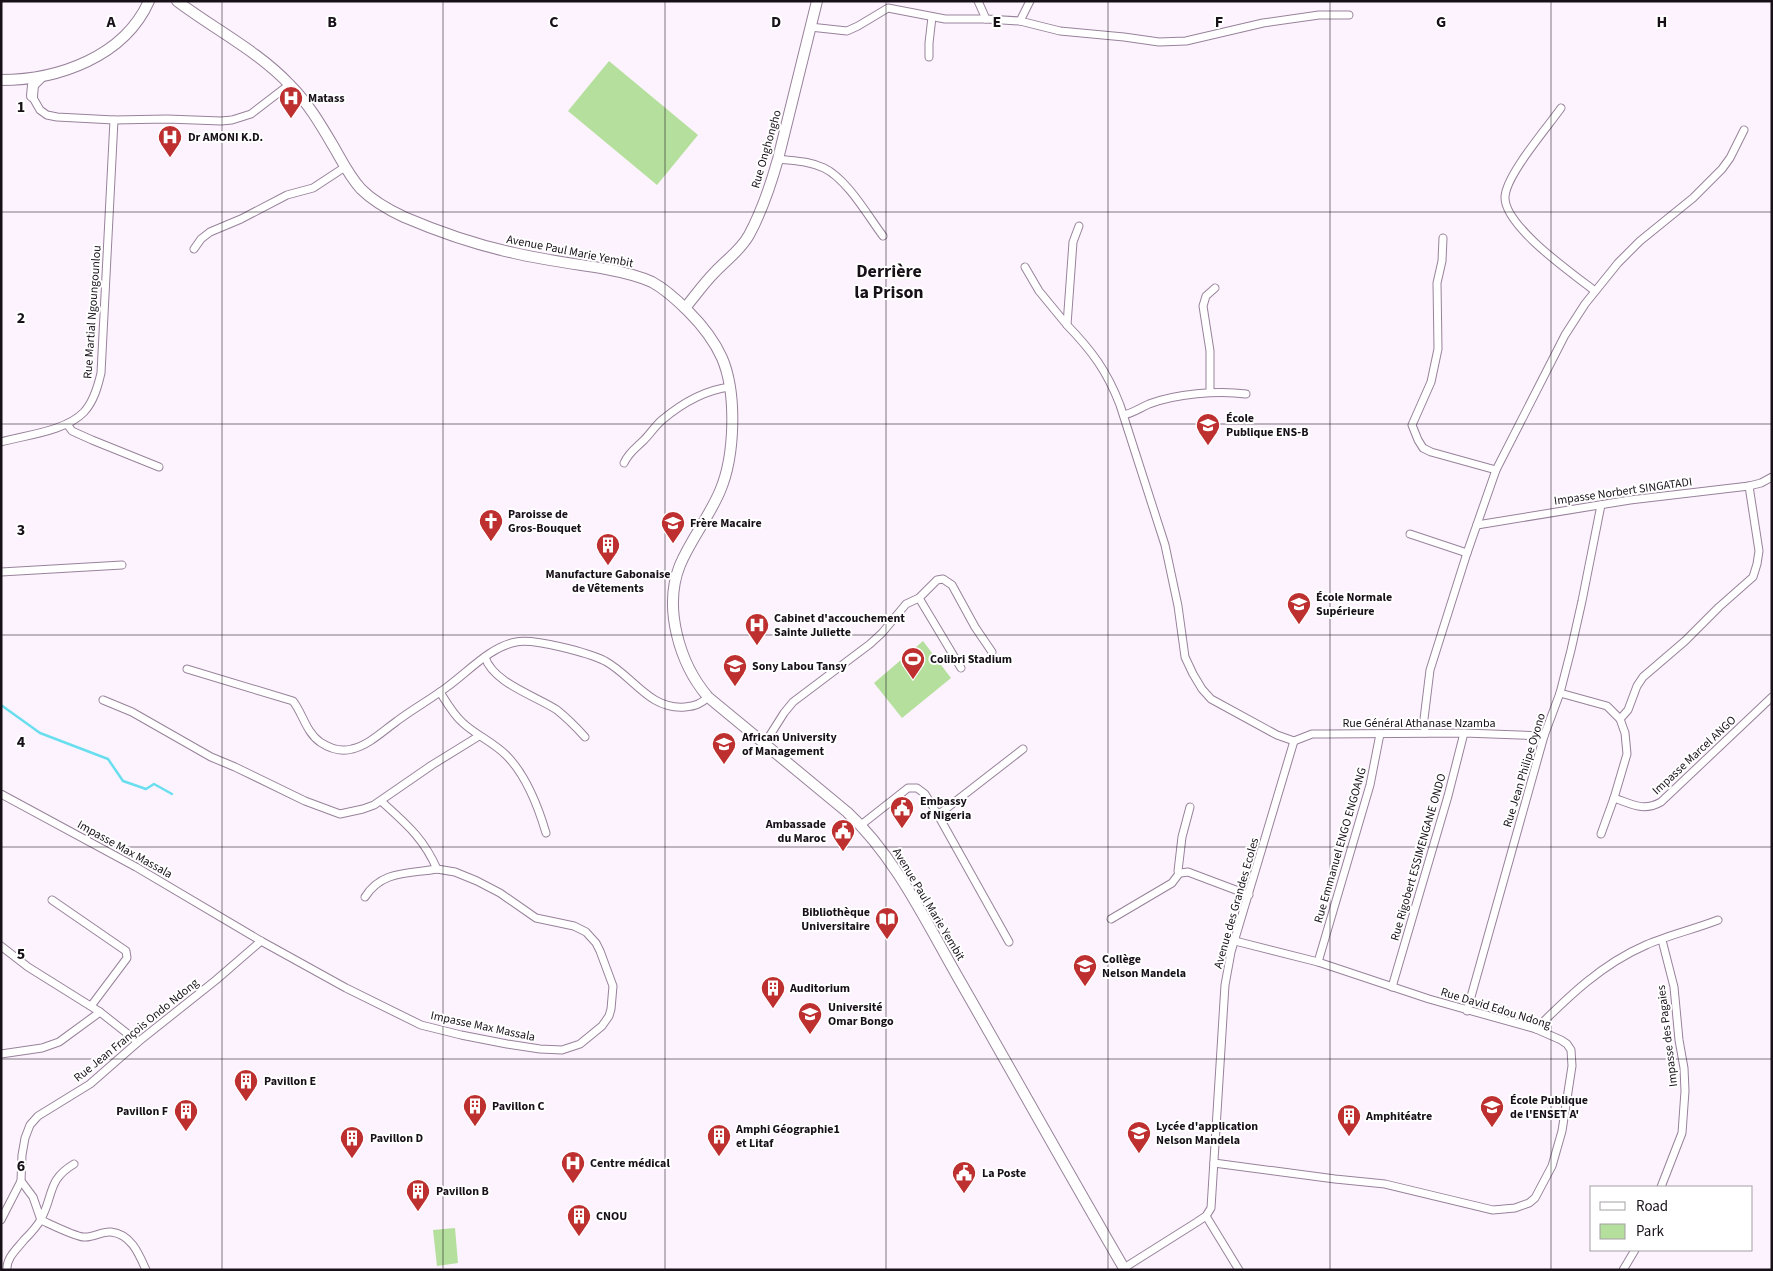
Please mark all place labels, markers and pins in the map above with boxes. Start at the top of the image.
hospital icon: Matass [278,85,304,119]
place label: Matass [308,90,345,107]
hospital icon: Dr AMONI K.D. [157,124,183,158]
place label: Dr AMONI K.D. [188,129,263,146]
place label: École Publique ENS-B [1226,410,1309,441]
school or university icon: École Publique ENS-B [1195,412,1221,446]
place label: Paroisse de Gros-Bouquet [508,506,582,537]
church icon: Paroisse de Gros-Bouquet [478,508,504,542]
school or university icon: Frère Macaire [660,510,686,544]
place label: Frère Macaire [690,515,762,532]
building icon: Manufacture Gabonaise de Vêtements [595,532,621,566]
place label: Manufacture Gabonaise de Vêtements [545,566,671,597]
place label: École Normale Supérieure [1316,589,1392,620]
school or university icon: École Normale Supérieure [1286,591,1312,625]
place label: Cabinet d'accouchement Sainte Juliette [774,610,905,641]
hospital icon: Cabinet d'accouchement Sainte Juliette [744,612,770,646]
sports icon: Colibri Stadium [900,646,926,680]
place label: Colibri Stadium [930,651,1012,668]
school or university icon: Sony Labou Tansy [722,653,748,687]
place label: Sony Labou Tansy [752,658,848,675]
place label: African University of Management [741,729,837,760]
school or university icon: African University of Management [711,731,737,765]
place label: Embassy of Nigeria [920,793,971,824]
public building icon: Embassy of Nigeria [889,795,915,829]
place label: Ambassade du Maroc [765,816,826,847]
public building icon: Ambassade du Maroc [830,818,856,852]
place label: Bibliothèque Universitaire [801,904,870,935]
library icon: Bibliothèque Universitaire [874,906,900,940]
place label: Collège Nelson Mandela [1102,951,1186,982]
school or university icon: Collège Nelson Mandela [1072,953,1098,987]
building icon: Auditorium [760,975,786,1009]
place label: Auditorium [789,980,850,997]
place label: Université Omar Bongo [828,999,894,1030]
school or university icon: Université Omar Bongo [797,1001,823,1035]
building icon: Pavillon E [233,1068,259,1102]
place label: Pavillon E [264,1073,316,1090]
place label: École Publique de l'ENSET A' [1510,1092,1588,1123]
building icon: Pavillon C [462,1093,488,1127]
school or university icon: École Publique de l'ENSET A' [1479,1094,1505,1128]
building icon: Pavillon F [173,1098,199,1132]
place label: Pavillon C [492,1098,544,1115]
place label: Pavillon F [116,1103,168,1120]
building icon: Amphitéatre [1336,1103,1362,1137]
place label: Amphitéatre [1365,1108,1432,1125]
place label: Lycée d'application Nelson Mandela [1156,1118,1258,1149]
school or university icon: Lycée d'application Nelson Mandela [1126,1120,1152,1154]
place label: Amphi Géographie1 et Litaf [735,1121,840,1152]
building icon: Amphi Géographie1 et Litaf [706,1123,732,1157]
building icon: Pavillon D [339,1125,365,1159]
place label: Pavillon D [370,1130,423,1147]
hospital icon: Centre médical [560,1150,586,1184]
place label: Centre médical [590,1155,670,1172]
public building icon: La Poste [951,1160,977,1194]
place label: La Poste [982,1165,1026,1182]
building icon: Pavillon B [405,1178,431,1212]
place label: Pavillon B [436,1183,489,1200]
building icon: CNOU [566,1203,592,1237]
place label: CNOU [596,1208,627,1225]

